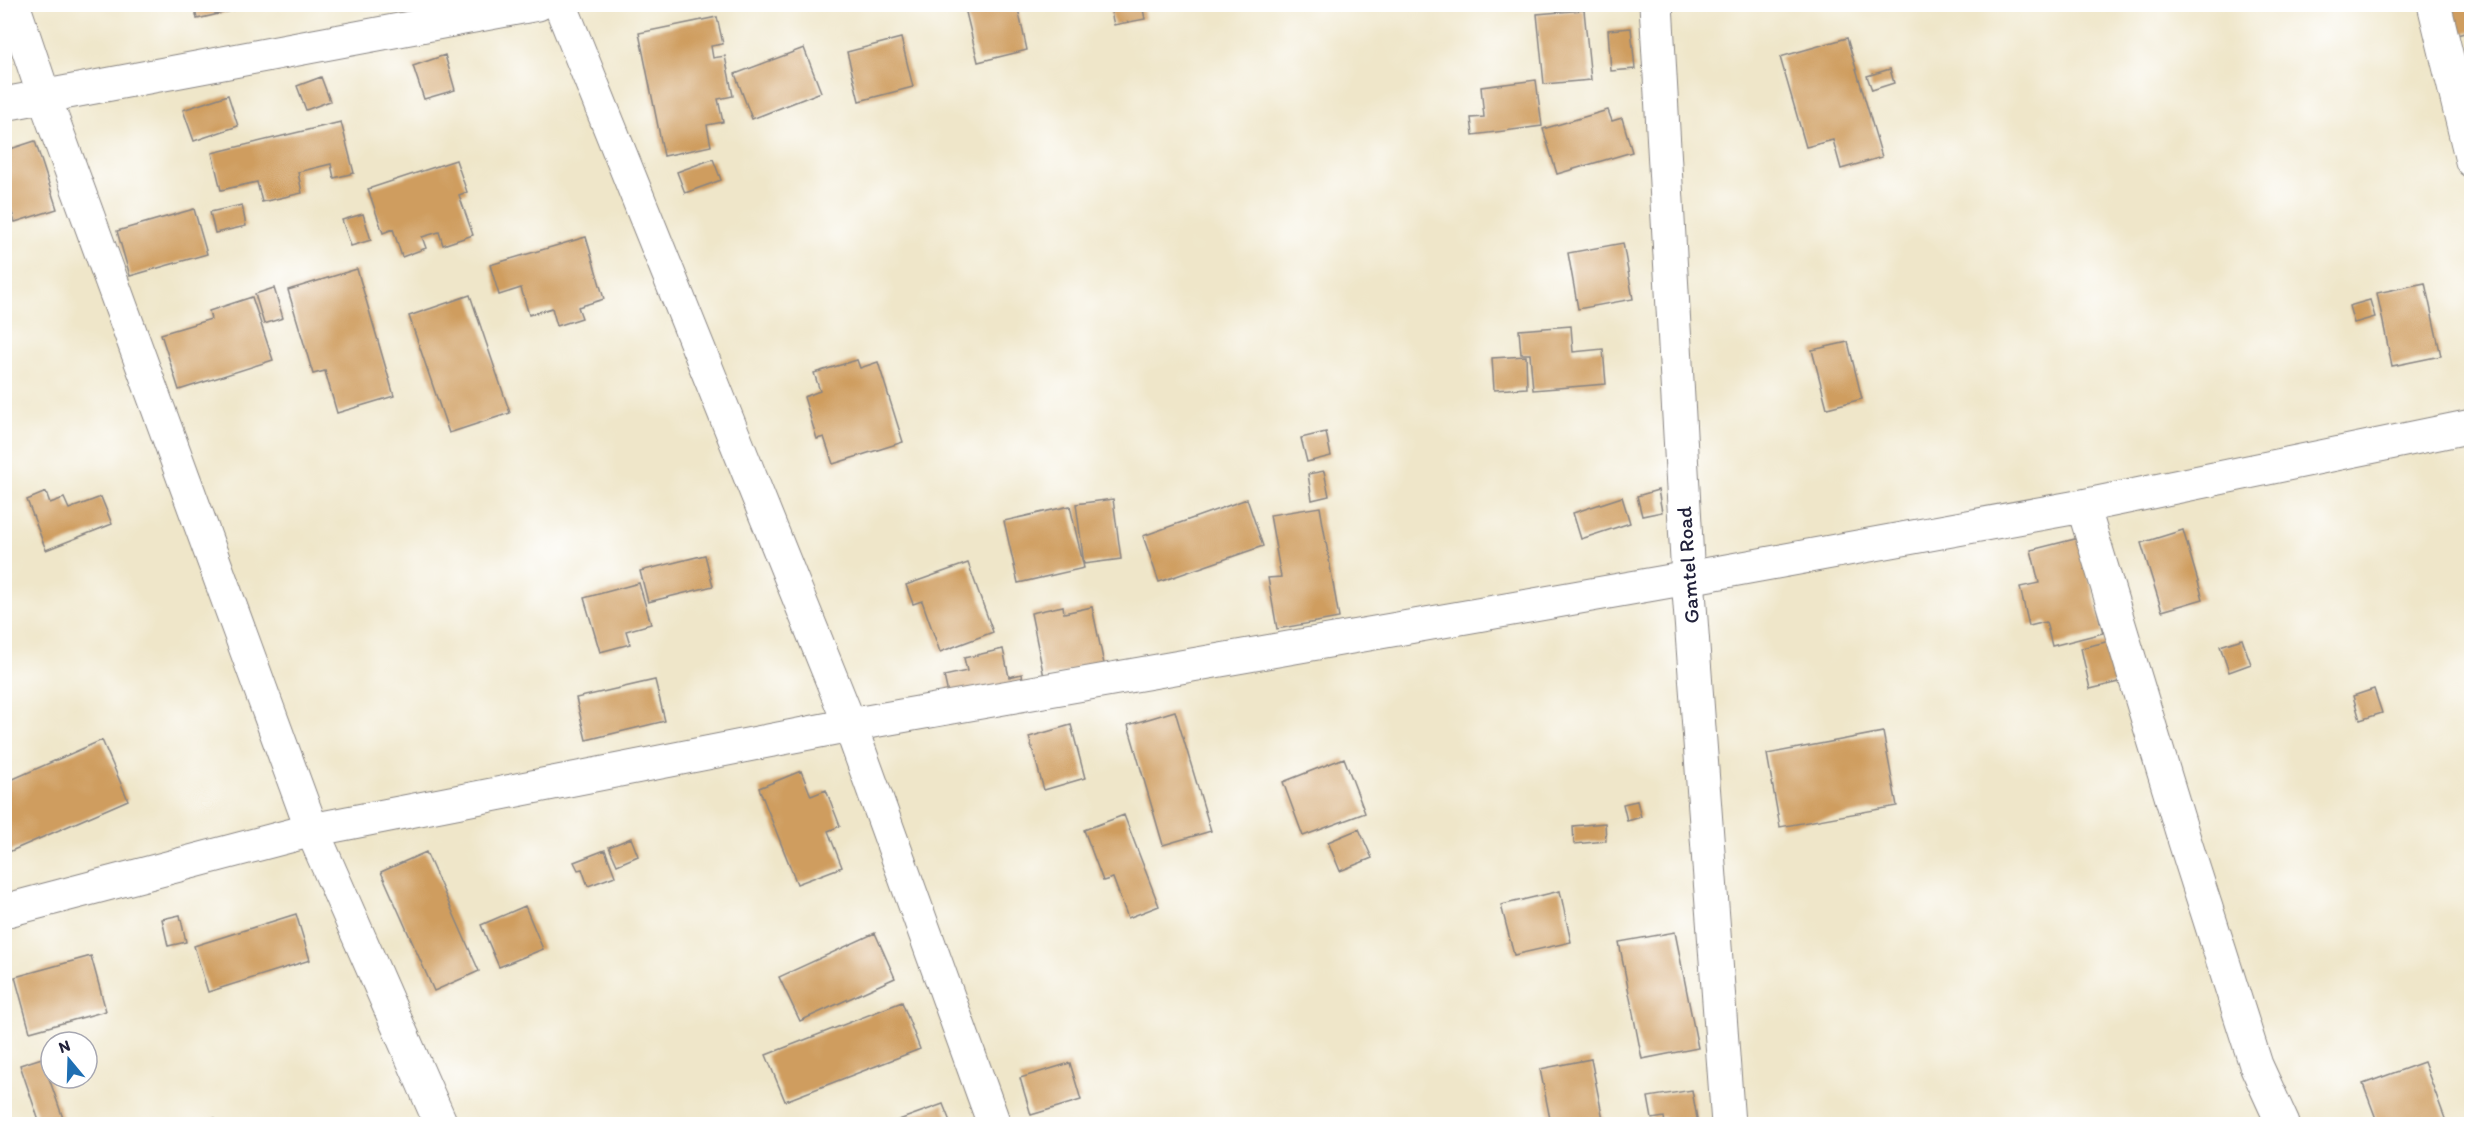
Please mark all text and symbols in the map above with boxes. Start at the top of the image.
street label: Gamtel Road [1671,505,1704,625]
north arrow [39,1030,99,1090]
text: N [56,1036,72,1057]

